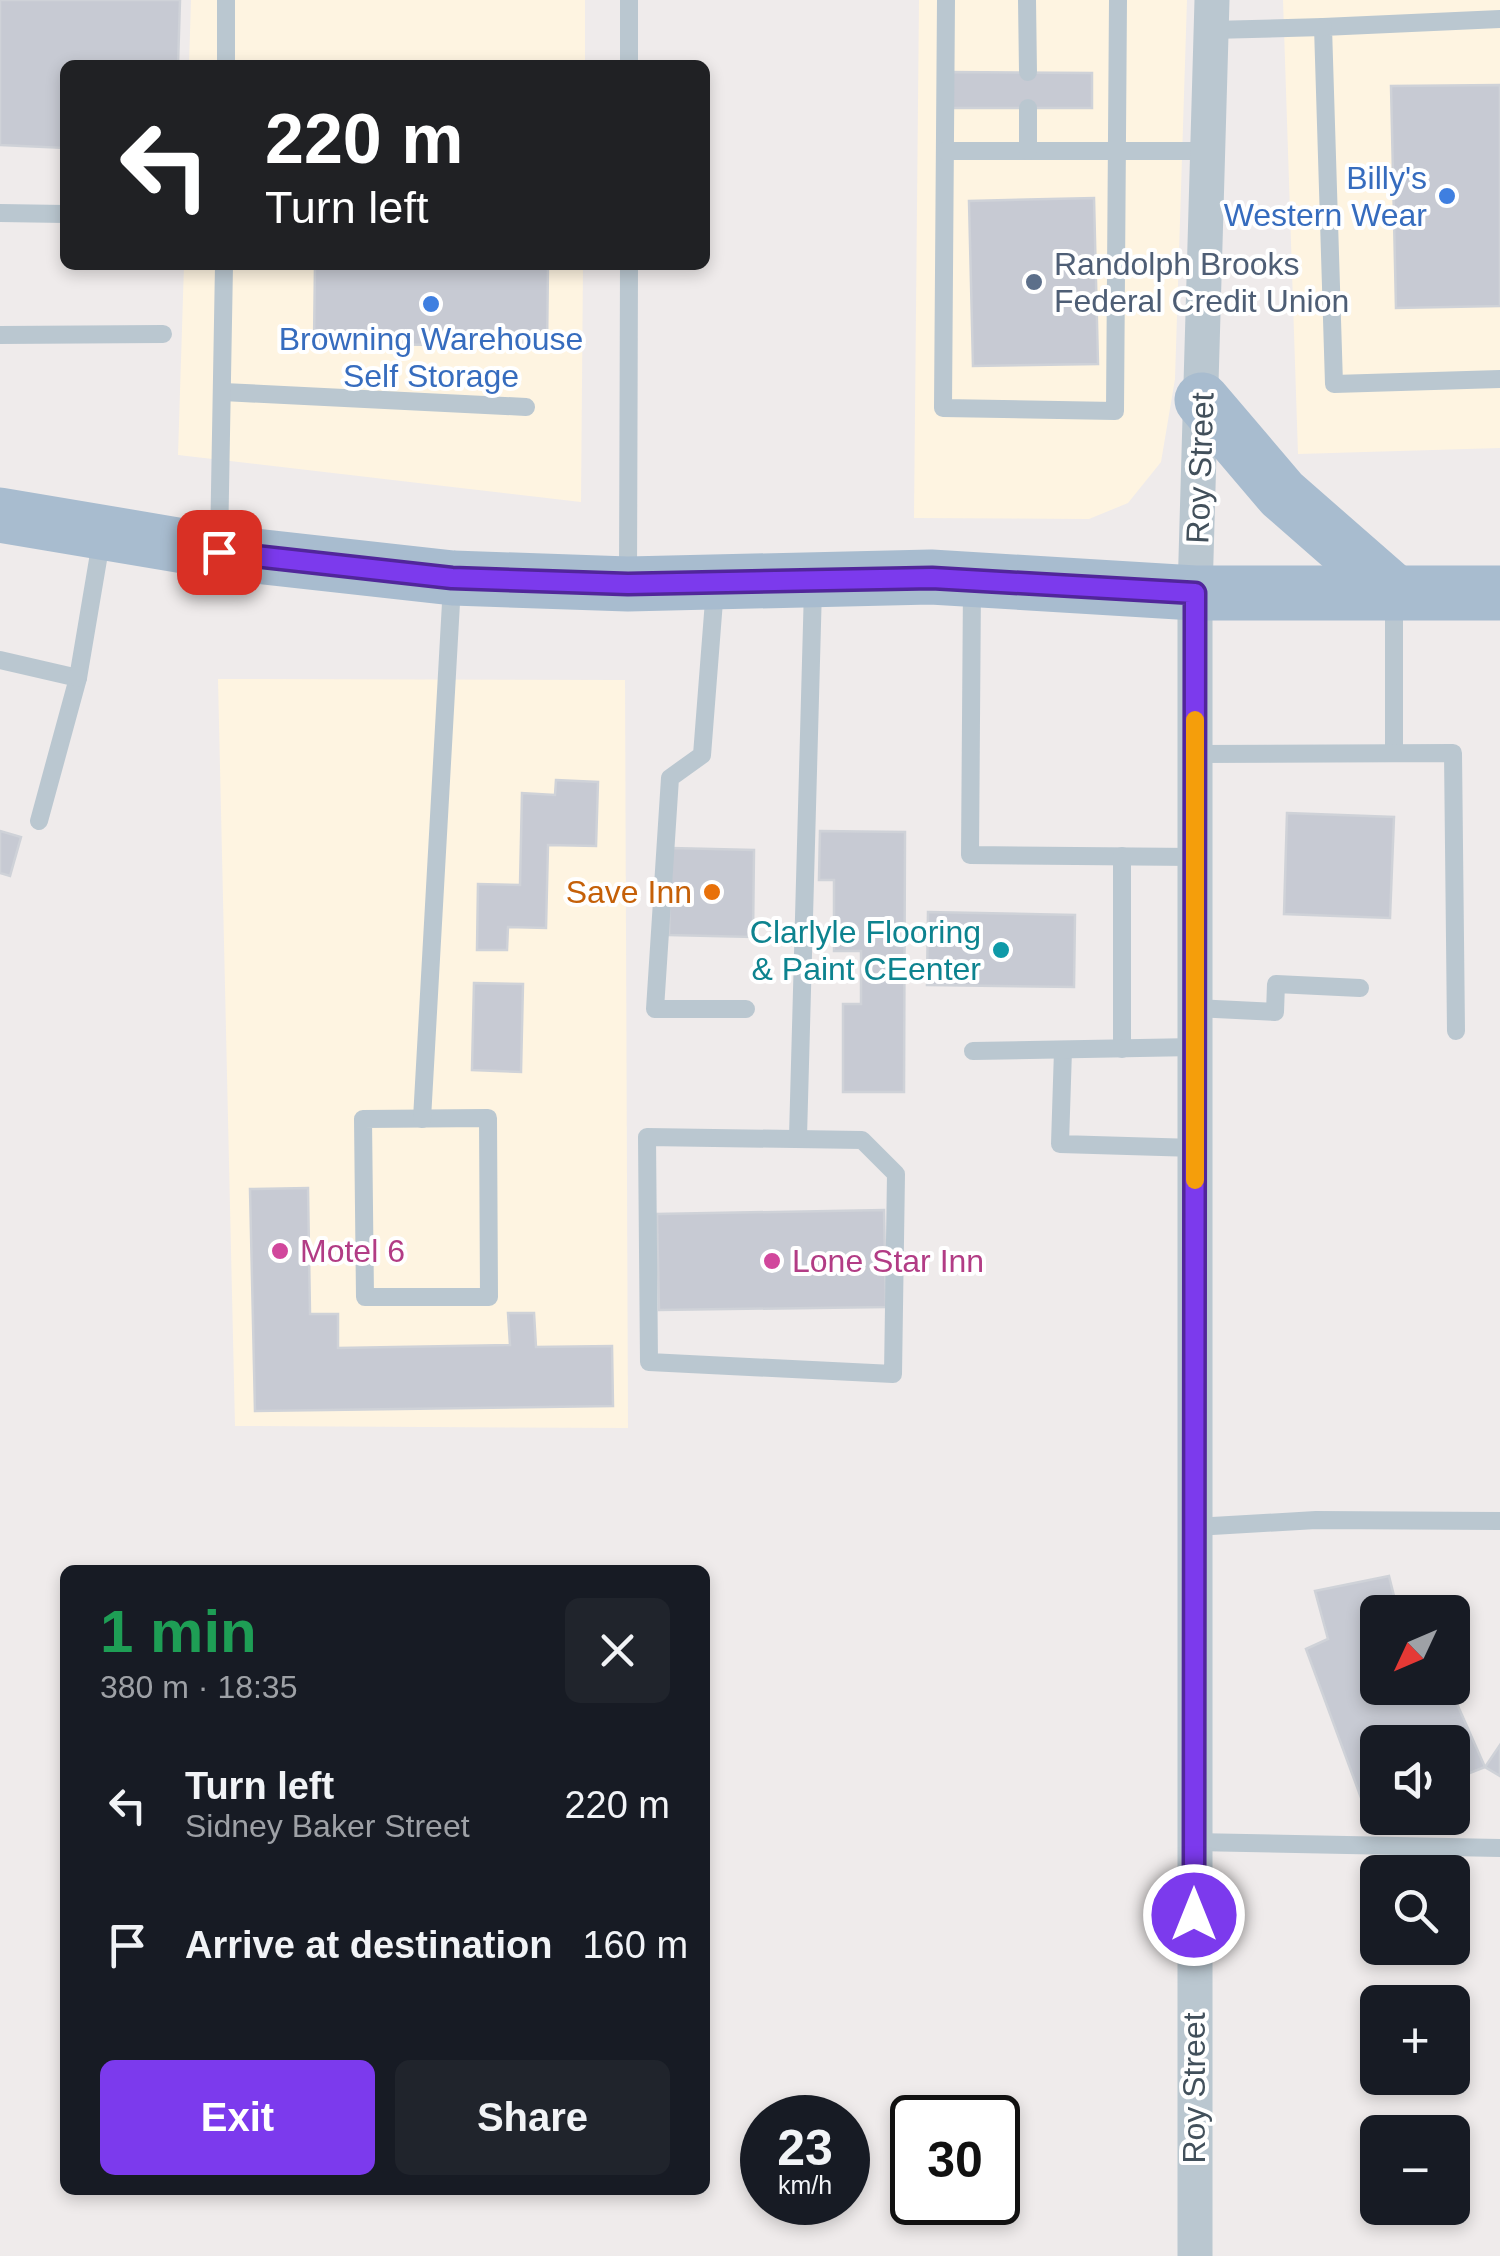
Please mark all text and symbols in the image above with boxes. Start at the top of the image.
icon: left [100,100,230,230]
text: 220 m [265,100,463,178]
place label: Billy's Western Wear [1224,160,1427,233]
text: Turn left [265,182,428,233]
marker: Billy's Western Wear [1436,185,1458,207]
place label: Randolph Brooks Federal Credit Union [1054,246,1349,319]
marker: Randolph Brooks Federal Credit Union [1023,271,1045,293]
marker: Browning Warehouse Self Storage [420,293,442,315]
place label: Browning Warehouse Self Storage [279,321,583,394]
street label: Roy Street [1179,392,1221,544]
pin [177,510,262,595]
icon: arrive [192,525,247,580]
place label: Save Inn [566,874,692,910]
marker: Save Inn [701,881,723,903]
place label: Clarlyle Flooring & Paint CEenter [750,914,981,987]
marker: Clarlyle Flooring & Paint CEenter [990,939,1012,961]
place label: Motel 6 [300,1233,405,1269]
marker: Motel 6 [269,1240,291,1262]
place label: Lone Star Inn [792,1243,984,1279]
marker: Lone Star Inn [761,1250,783,1272]
north arrow [1360,1595,1470,1705]
map controls [1360,1595,1470,2225]
text: 1 min [100,1598,257,1665]
button: close [565,1598,670,1703]
text: 380 m · 18:35 [100,1669,297,1705]
button: sound [1360,1725,1470,1835]
text: Turn left [185,1765,334,1807]
icon: left [100,1778,155,1833]
text: 220 m [564,1784,670,1826]
text: Sidney Baker Street [185,1808,470,1844]
button: search [1360,1855,1470,1965]
position arrow [1142,1863,1246,1967]
icon: arrive [100,1918,155,1973]
text: Arrive at destination [185,1924,552,1966]
text: 160 m [582,1924,688,1966]
button: + [1360,1985,1470,2095]
street label: Roy Street [1176,2012,1212,2164]
button: Exit [100,2060,375,2175]
button: Share [395,2060,670,2175]
speed limit sign: 30 [890,2095,1020,2225]
button: − [1360,2115,1470,2225]
text: 23 [777,2120,833,2176]
text: km/h [778,2171,832,2199]

